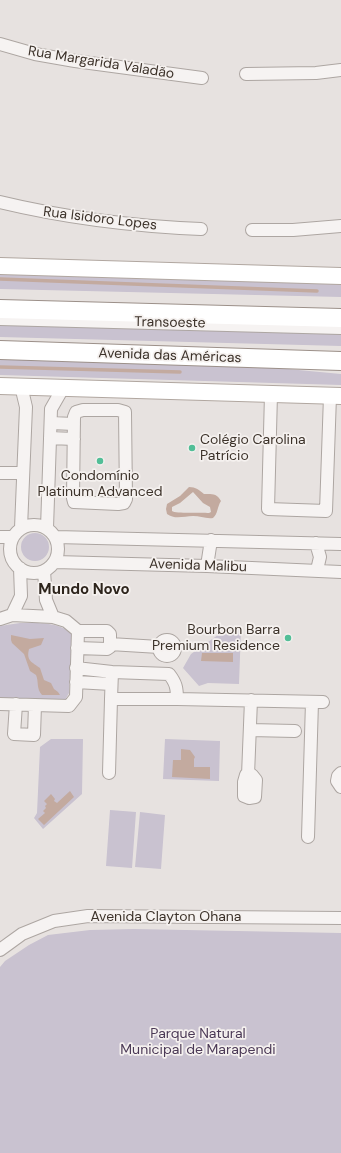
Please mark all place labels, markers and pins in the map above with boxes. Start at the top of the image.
place label: Colégio Carolina Patrício [200,432,306,464]
marker: Colégio Carolina Patrício [187,443,197,453]
marker: Condomínio Platinum Advanced [95,456,105,466]
place label: Condomínio Platinum Advanced [38,468,162,500]
place label: Bourbon Barra Premium Residence [152,622,280,654]
marker: Bourbon Barra Premium Residence [283,633,293,643]

